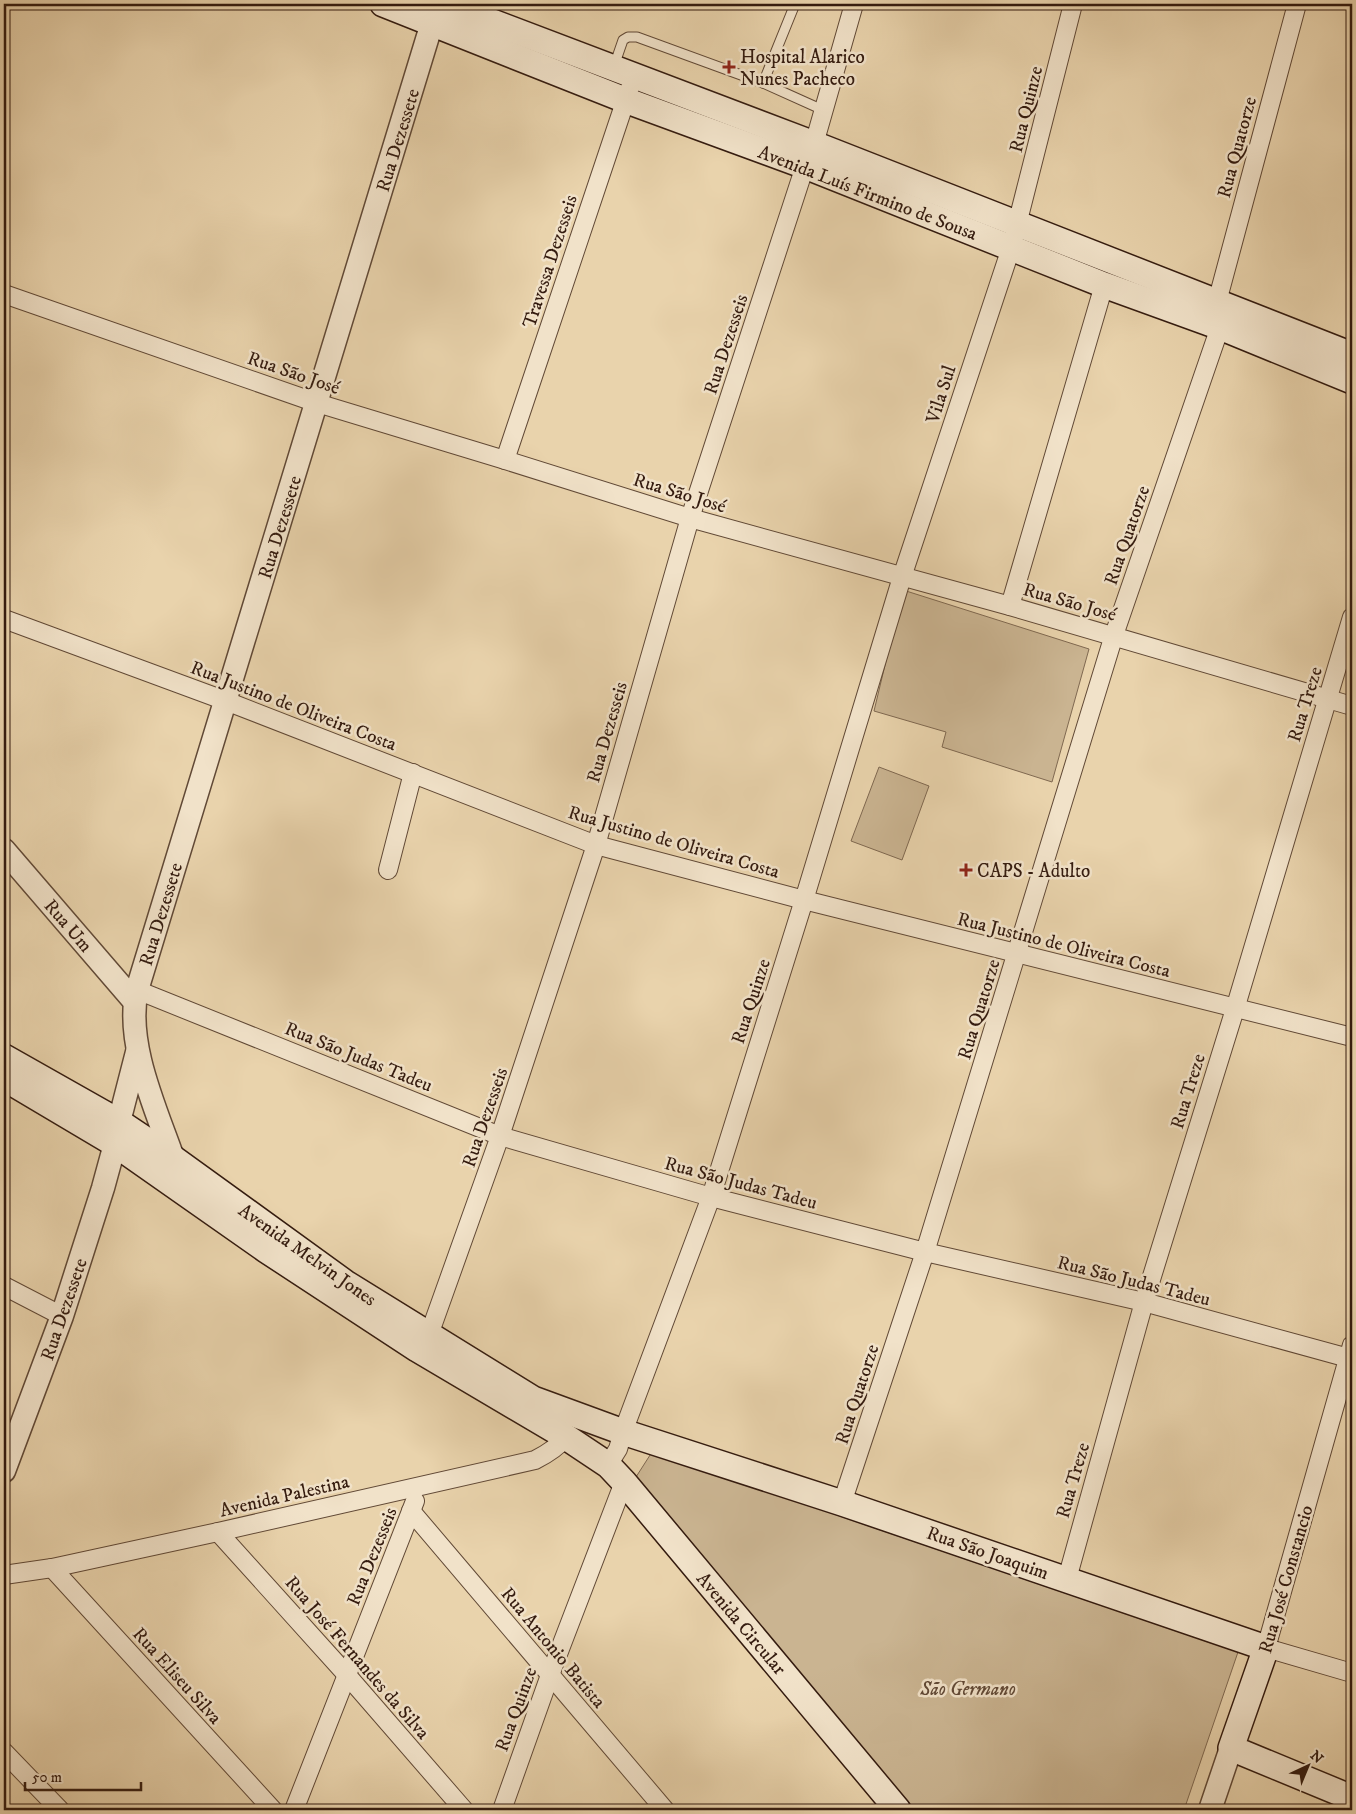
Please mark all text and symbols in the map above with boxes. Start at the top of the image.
place label: Hospital Alarico Nunes Pacheco [740,46,865,91]
marker: Hospital Alarico Nunes Pacheco [722,60,736,74]
street label: Rua Quinze [1005,64,1048,155]
street label: Rua Dezessete [372,86,425,195]
street label: Rua Quatorze [1213,94,1262,200]
street label: Avenida Luís Firmino de Sousa [755,141,980,246]
street label: Travessa Dezesseis [518,192,583,331]
street label: Rua Dezesseis [699,292,753,397]
street label: Rua São José [244,347,343,400]
street label: Vila Sul [921,362,962,427]
street label: Rua São José [630,468,729,518]
street label: Rua Dezessete [254,473,307,582]
street label: Rua Quatorze [1100,483,1155,588]
street label: Rua São José [1020,578,1119,627]
street label: Rua Justino de Oliveira Costa [187,656,400,756]
street label: Rua Treze [1283,664,1328,745]
street label: Rua Dezesseis [582,679,633,786]
street label: Rua Justino de Oliveira Costa [565,801,782,884]
street label: Rua Dezessete [135,860,188,969]
place label: CAPS - Adulto [977,860,1090,883]
marker: CAPS - Adulto [959,863,973,877]
street label: Rua Um [39,895,97,957]
street label: Rua Justino de Oliveira Costa [955,908,1173,983]
street label: Rua Quinze [727,956,776,1047]
street label: Rua Quatorze [953,956,1006,1062]
street label: Rua São Judas Tadeu [281,1017,436,1097]
street label: Rua Treze [1166,1051,1211,1132]
street label: Rua Dezesseis [458,1065,513,1170]
street label: Rua São Judas Tadeu [662,1152,819,1215]
street label: Avenida Melvin Jones [234,1199,380,1311]
street label: Rua São Judas Tadeu [1055,1251,1213,1312]
street label: Rua Dezessete [36,1255,93,1364]
street label: Rua Quatorze [830,1341,884,1447]
street label: Rua Treze [1052,1440,1095,1521]
street label: Avenida Palestina [217,1470,351,1523]
street label: Rua José Constancio [1254,1503,1319,1656]
street label: Rua Dezesseis [342,1504,403,1609]
street label: Rua São Joaquim [923,1522,1052,1586]
street label: Avenida Circular [691,1568,790,1680]
street label: Rua José Fernandes da Silva [280,1572,434,1744]
street label: Rua Antonio Batista [496,1583,610,1713]
street label: Rua Eliseu Silva [127,1623,226,1729]
street label: Rua Quinze [491,1664,542,1755]
park label: São Germano [919,1678,1016,1701]
north arrow [1284,1742,1334,1792]
text: N [1306,1747,1327,1768]
scale bar [25,1759,141,1791]
text: 50 m [32,1768,62,1787]

